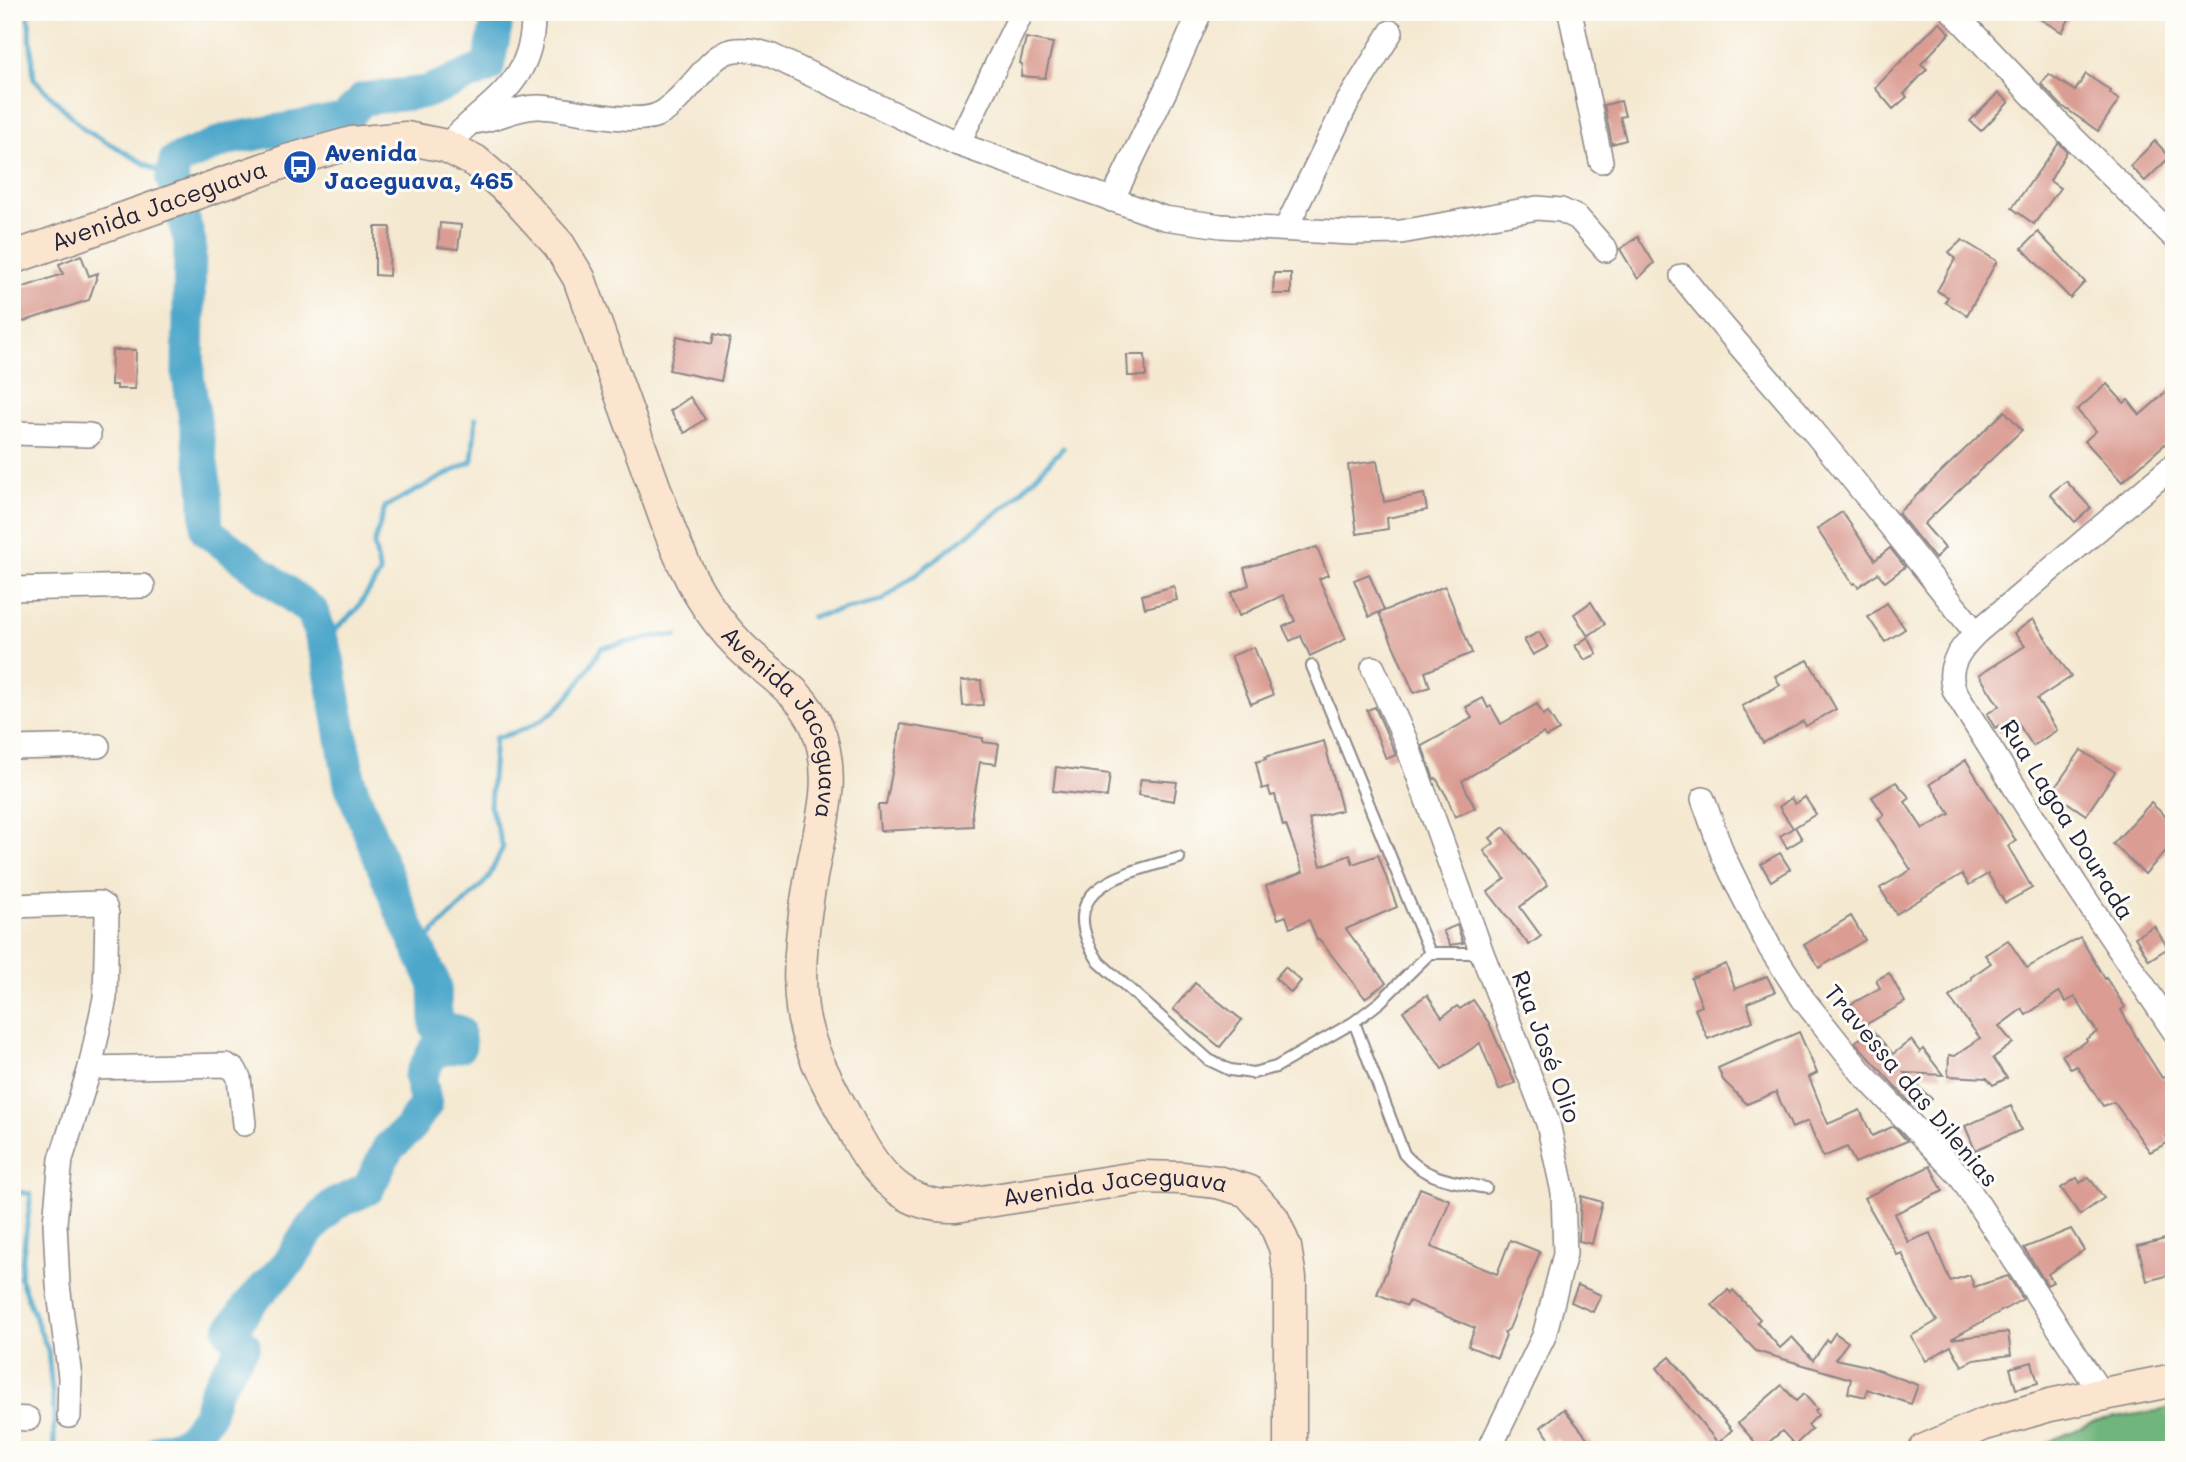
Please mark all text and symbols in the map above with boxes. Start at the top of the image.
place label: Avenida Jaceguava, 465 [324,136,514,195]
bus stop icon: Avenida Jaceguava, 465 [281,148,319,186]
street label: Avenida Jaceguava [46,152,271,257]
street label: Avenida Jaceguava [715,619,844,821]
street label: Rua Lagoa Dourada [1994,713,2142,925]
street label: Rua José Olio [1506,966,1589,1127]
street label: Travessa das Dilenias [1818,977,2006,1193]
street label: Avenida Jaceguava [1000,1160,1232,1213]

